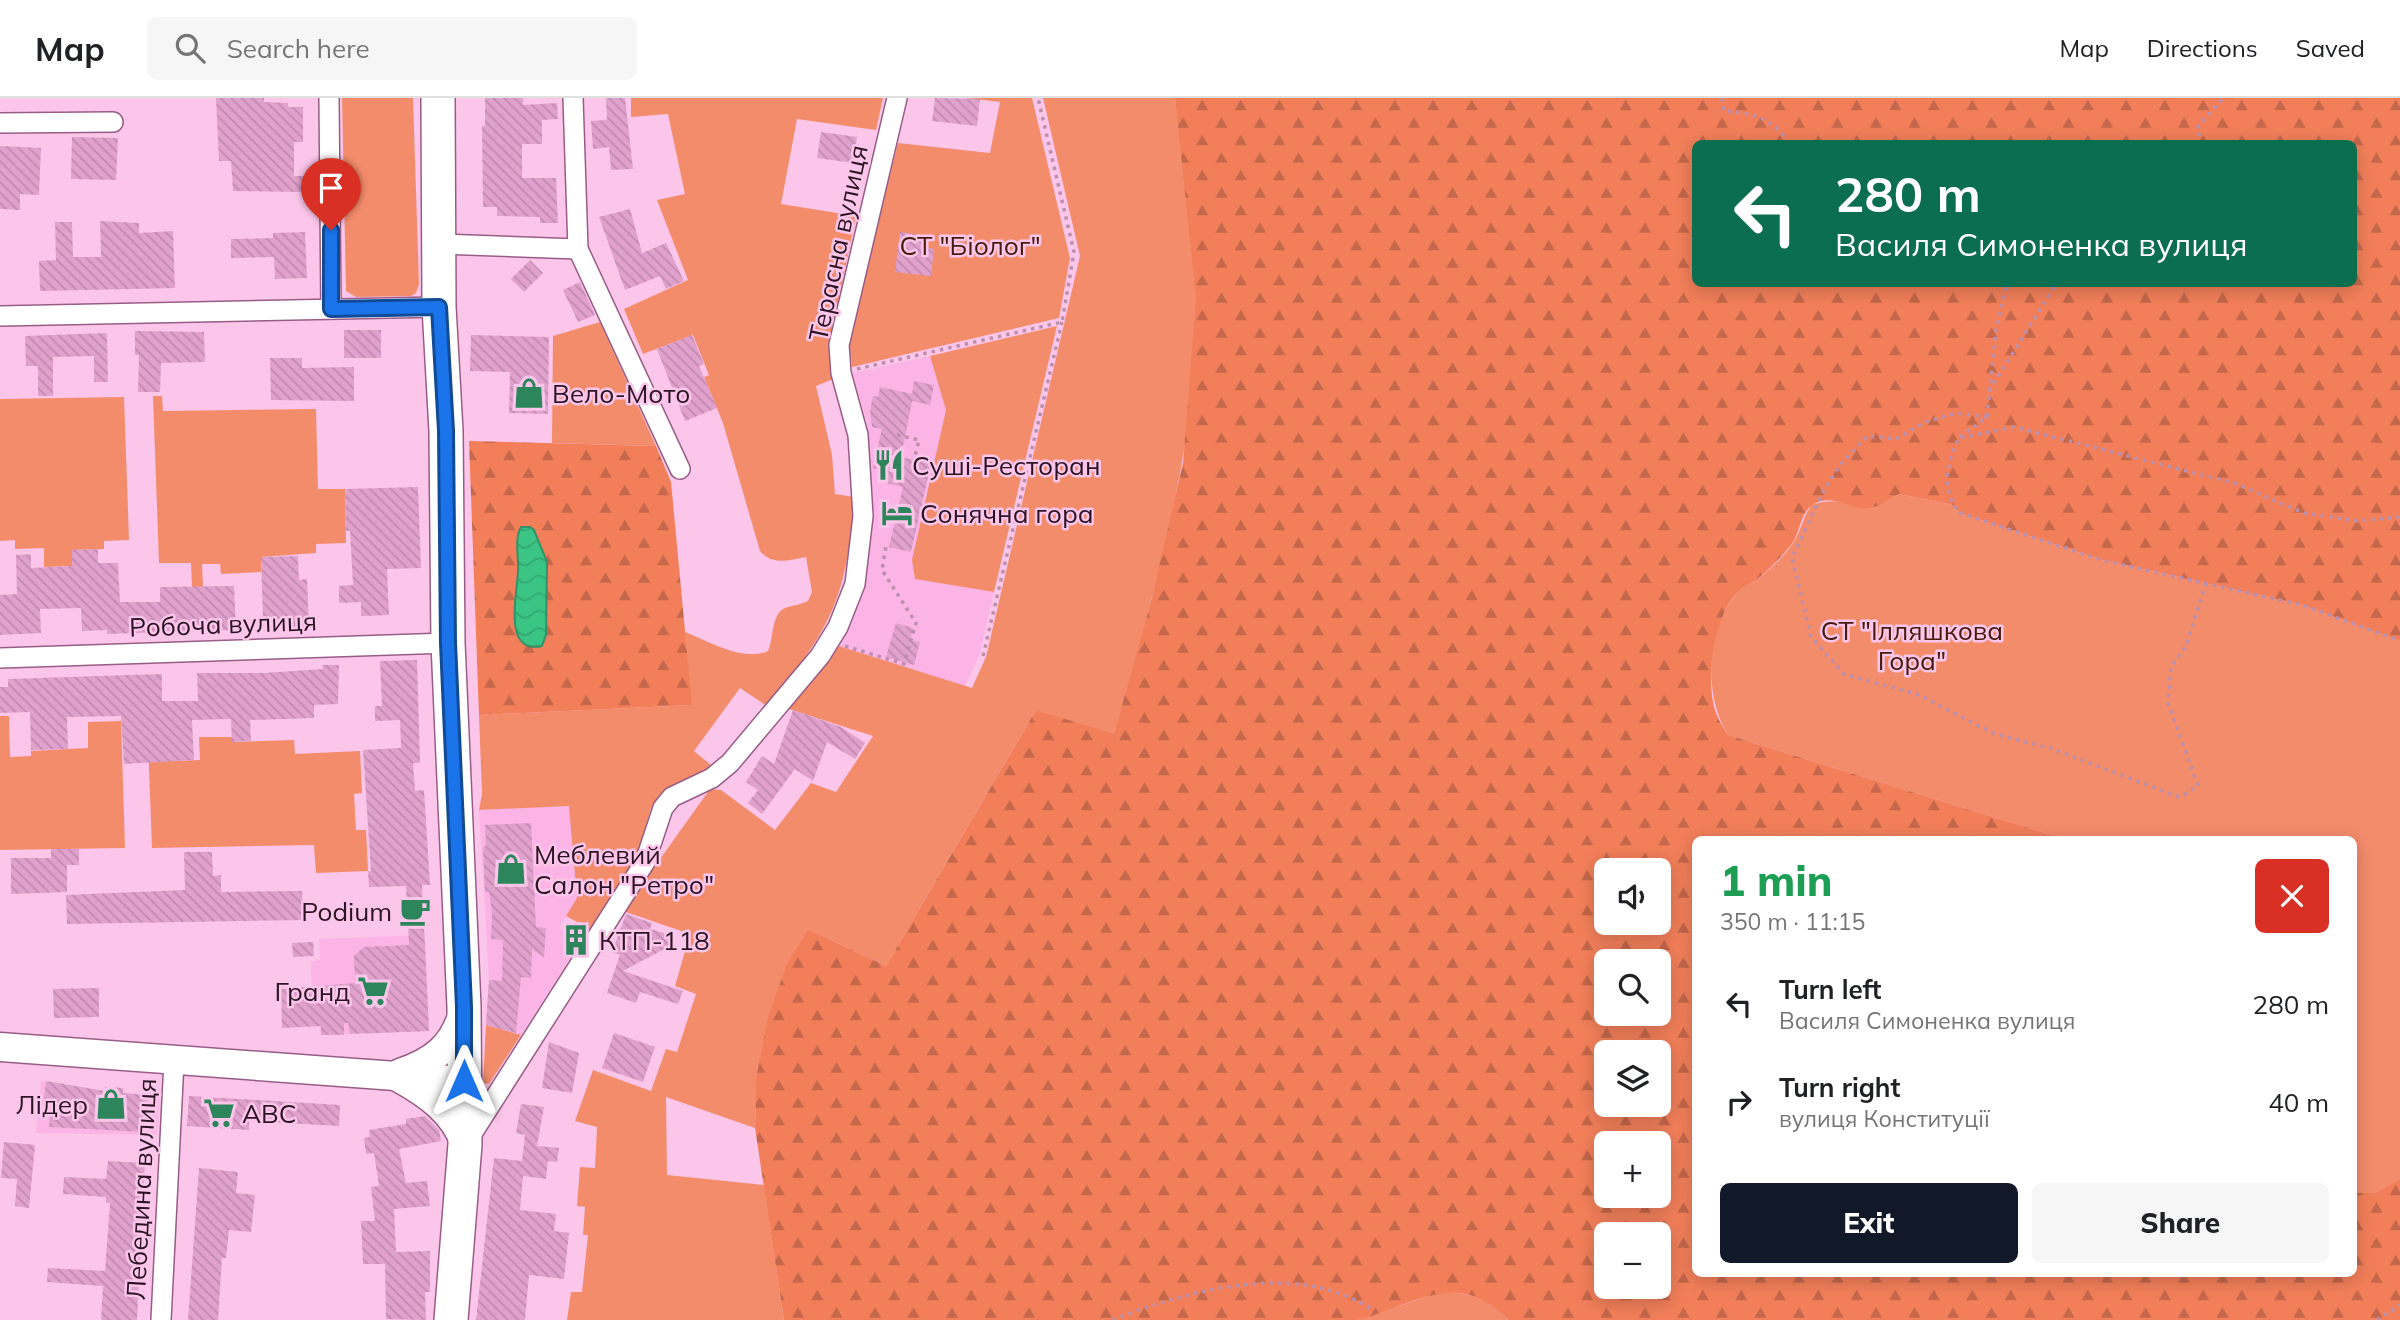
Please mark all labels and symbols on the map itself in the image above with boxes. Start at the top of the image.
street label: Терасна вулиця [801,142,875,344]
pin [301,158,361,230]
park label: СТ "Біолог" [899,229,1041,262]
shop icon: Вело-Мото [512,376,546,410]
place label: Вело-Мото [552,377,690,410]
restaurant icon: Суші-Ресторан [872,448,906,482]
place label: Суші-Ресторан [912,449,1100,482]
hotel icon: Сонячна гора [880,496,914,530]
place label: Сонячна гора [920,497,1094,530]
street label: Робоча вулиця [129,604,317,644]
park label: СТ "Ілляшкова Гора" [1821,614,2003,677]
place label: Меблевий Салон "Ретро" [534,838,714,901]
shop icon: Меблевий Салон "Ретро" [494,852,528,886]
cafe icon: Podium [398,894,432,928]
place label: Podium [301,895,392,928]
building icon: КТП-118 [559,923,593,957]
place label: КТП-118 [599,924,710,957]
supermarket icon: Гранд [356,974,390,1008]
place label: Гранд [275,975,350,1008]
position arrow [427,1044,501,1118]
street label: Лебедина вулиця [119,1077,163,1301]
shop icon: Лідер [94,1087,128,1121]
place label: Лідер [16,1088,88,1121]
supermarket icon: ABC [202,1096,236,1130]
place label: ABC [242,1097,297,1130]

